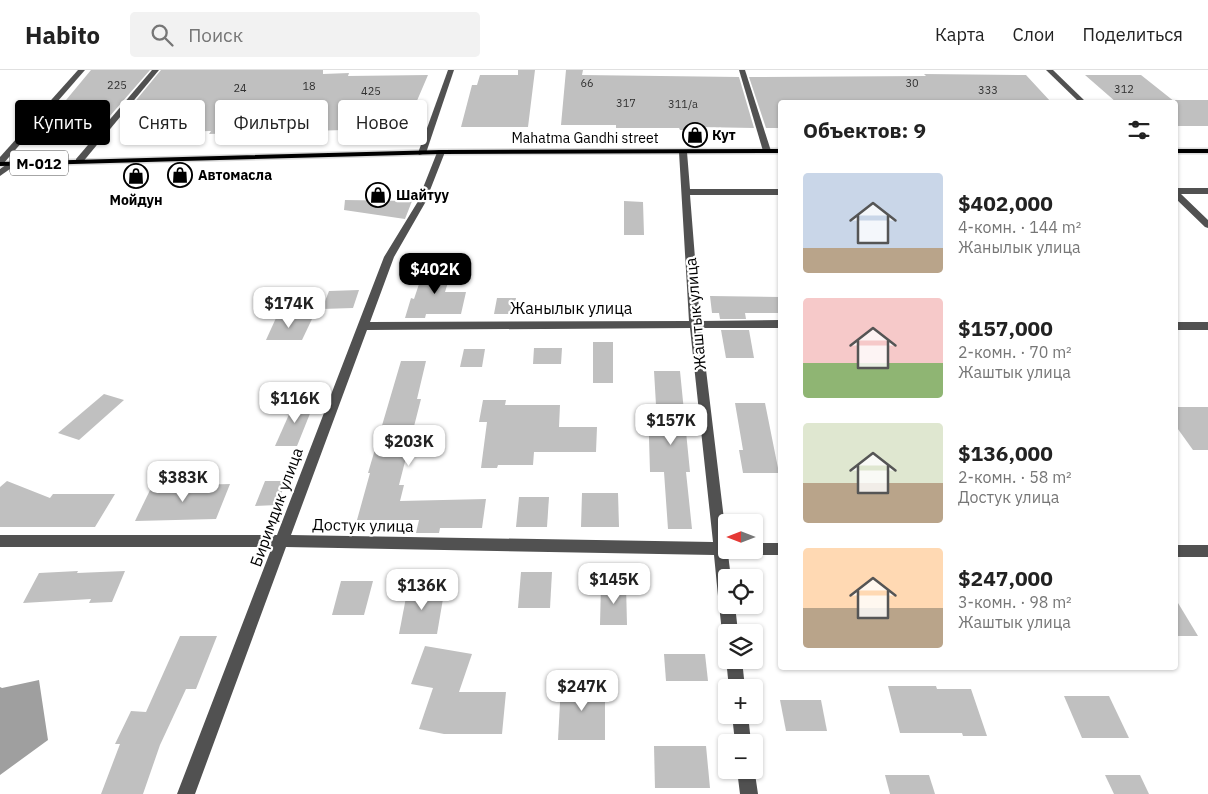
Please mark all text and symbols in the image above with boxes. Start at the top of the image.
search box [130,12,480,57]
text: Habito [25,19,100,51]
icon: search [148,21,176,49]
text: Поиск [188,23,243,47]
text: Карта [935,23,985,46]
text: Слои [1013,23,1055,46]
text: Поделиться [1083,23,1183,46]
house number: 66 [580,76,594,90]
house number: 30 [905,76,919,90]
house number: 225 [107,78,127,92]
house number: 18 [302,79,316,93]
house number: 24 [233,81,247,95]
house number: 312 [1114,82,1134,96]
house number: 333 [978,83,998,97]
house number: 425 [361,84,381,98]
house number: 317 [616,96,636,110]
house number: 311/а [668,97,698,111]
chip: Купить [15,100,110,145]
chip: Снять [120,100,205,145]
chip: Фильтры [215,100,328,145]
chip: Новое [338,100,427,145]
text: Объектов: 9 [803,116,926,144]
icon: filters [1125,116,1153,144]
shop icon: Кут [682,122,708,148]
place label: Кут [712,126,736,144]
street label: Mahatma Gandhi street [511,129,659,147]
road number: М-012 [10,150,68,176]
shop icon: Автомасла [167,162,193,188]
shop icon: Мойдун [123,163,149,189]
place label: Автомасла [198,166,272,184]
shop icon: Шайтуу [365,182,391,208]
place label: Шайтуу [396,186,450,204]
text: $402,000 [958,189,1053,217]
place label: Мойдун [109,191,163,209]
icon: home [843,193,903,253]
text: 4-комн. · 144 m² [958,217,1081,237]
text: Жанылык улица [958,237,1081,257]
pin: $402K [400,252,470,295]
street label: Жаштык улица [680,256,710,371]
text: $402K [410,259,460,279]
pin: $174K [254,286,324,329]
text: $174K [264,293,314,313]
street label: Жанылык улица [510,298,633,318]
text: $157,000 [958,314,1053,342]
icon: home [843,318,903,378]
text: 2-комн. · 70 m² [958,342,1072,362]
text: Жаштык улица [958,362,1071,382]
pin: $116K [260,382,330,424]
text: $116K [270,388,320,408]
pin: $157K [636,404,706,446]
text: $157K [646,410,696,430]
pin: $203K [374,424,444,467]
text: $203K [384,431,434,451]
text: $136,000 [958,439,1053,467]
icon: home [843,443,903,503]
street label: Биримдик улица [245,444,307,569]
pin: $383K [148,460,218,503]
text: $383K [158,467,208,487]
text: 2-комн. · 58 m² [958,467,1072,487]
text: Достук улица [958,487,1059,507]
street label: Достук улица [312,514,414,536]
north arrow [718,514,762,559]
map controls [718,514,763,779]
pin: $145K [579,562,649,605]
text: $247,000 [958,564,1053,592]
pin: $136K [387,568,457,611]
icon: home [843,568,903,628]
text: $145K [589,569,639,589]
button: locate [718,569,763,614]
text: $136K [397,575,447,595]
text: 3-комн. · 98 m² [958,592,1072,612]
text: Жаштык улица [958,612,1071,632]
button: layers [718,624,763,669]
pin: $247K [547,670,617,712]
text: $247K [557,676,607,696]
button: + [718,679,763,724]
button: − [718,734,763,779]

